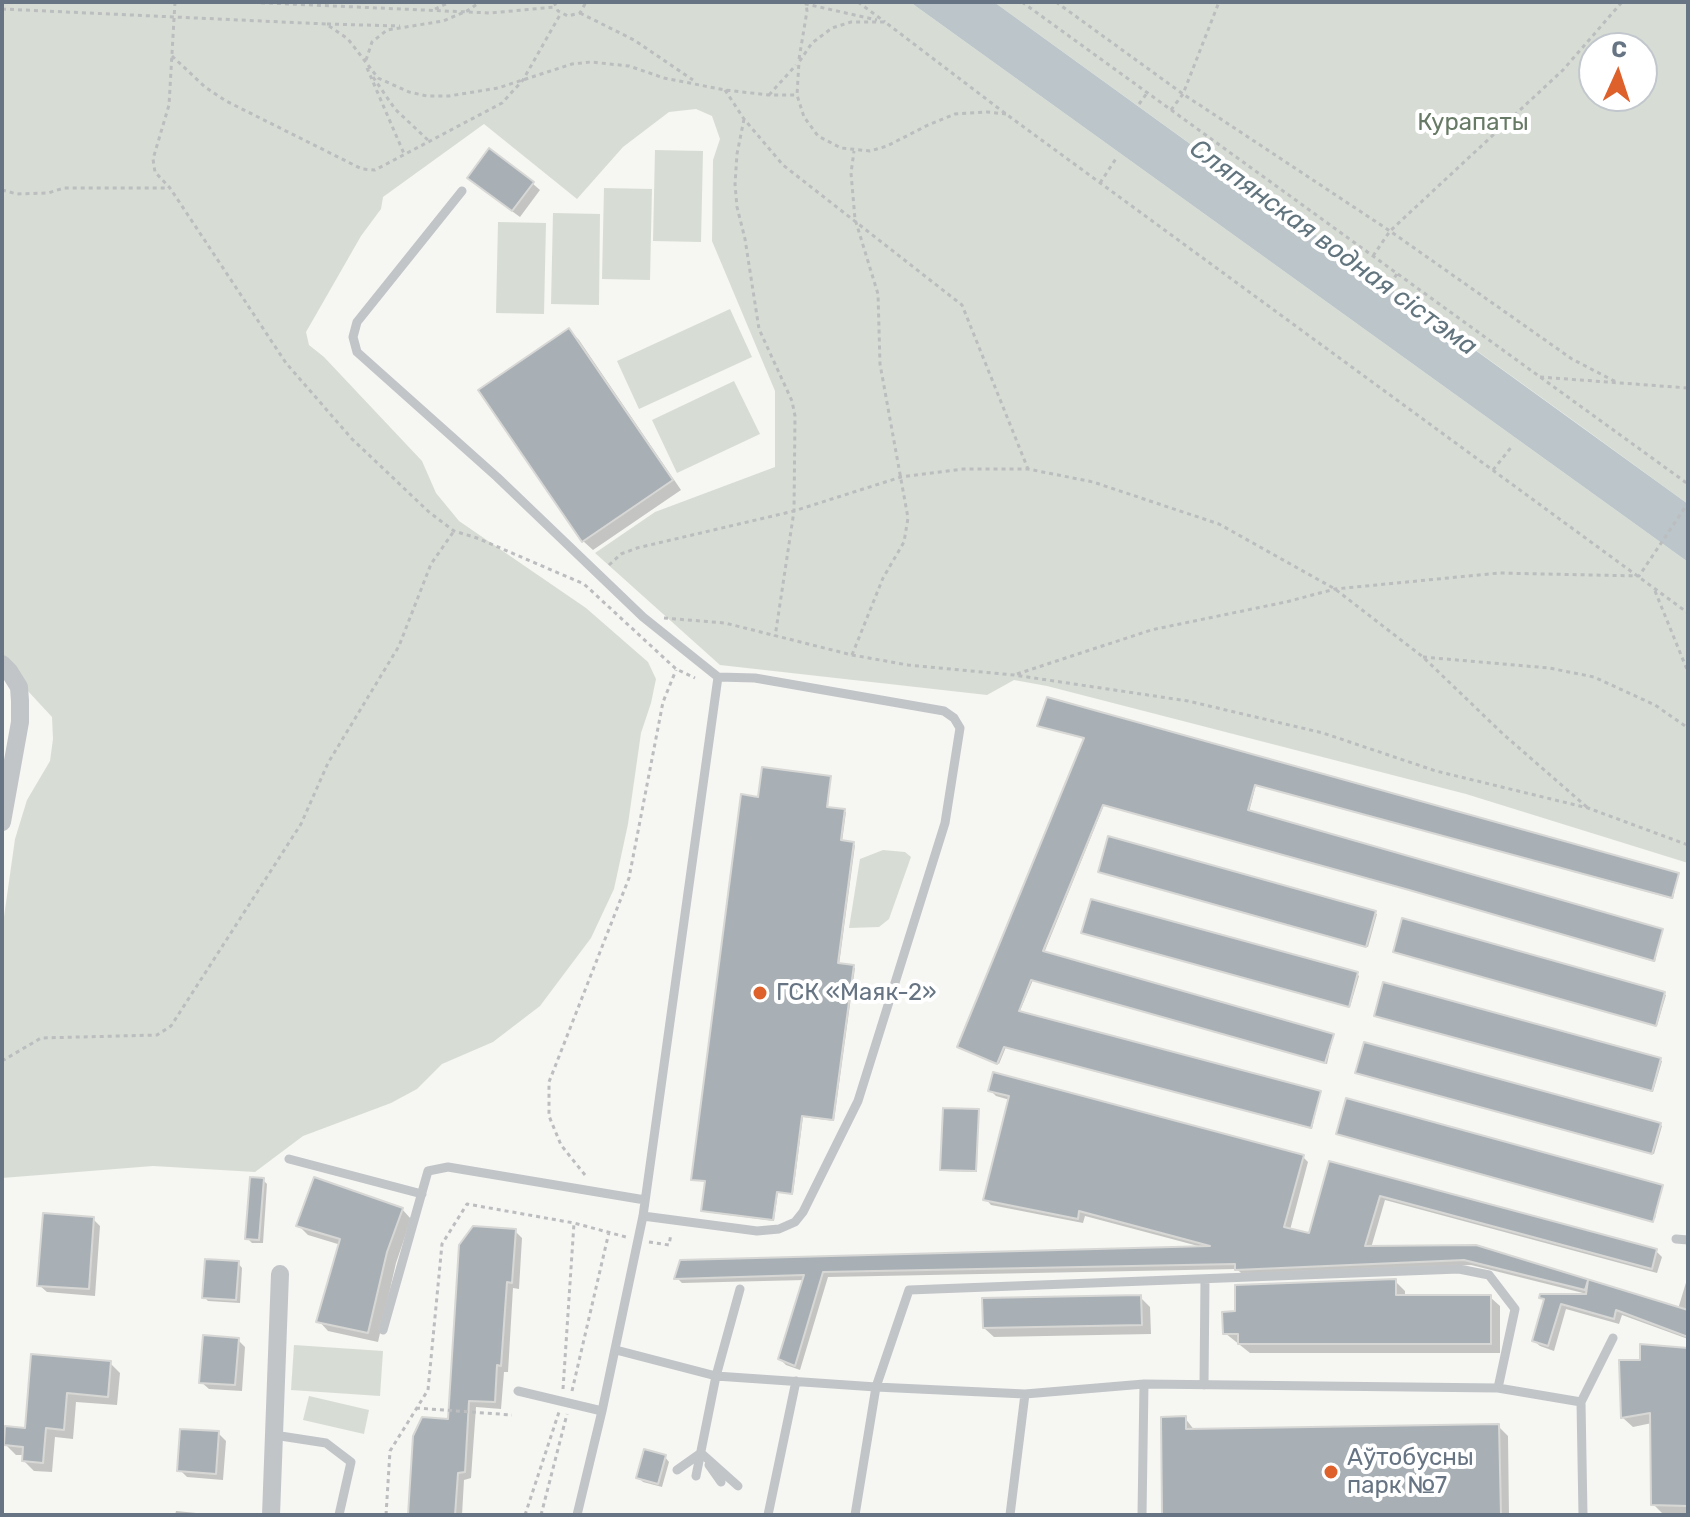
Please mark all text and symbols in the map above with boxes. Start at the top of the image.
north arrow [1578,32,1658,112]
text: С [1611,36,1628,63]
park label: Курапаты [1417,109,1529,137]
water label: Сляпянская водная сістэма [1183,133,1483,363]
place label: ГСК «Маяк-2» [776,979,937,1007]
marker: ГСК «Маяк-2» [751,984,769,1002]
place label: Аўтобусны парк №7 [1347,1444,1474,1500]
marker: Аўтобусны парк №7 [1322,1463,1340,1481]

